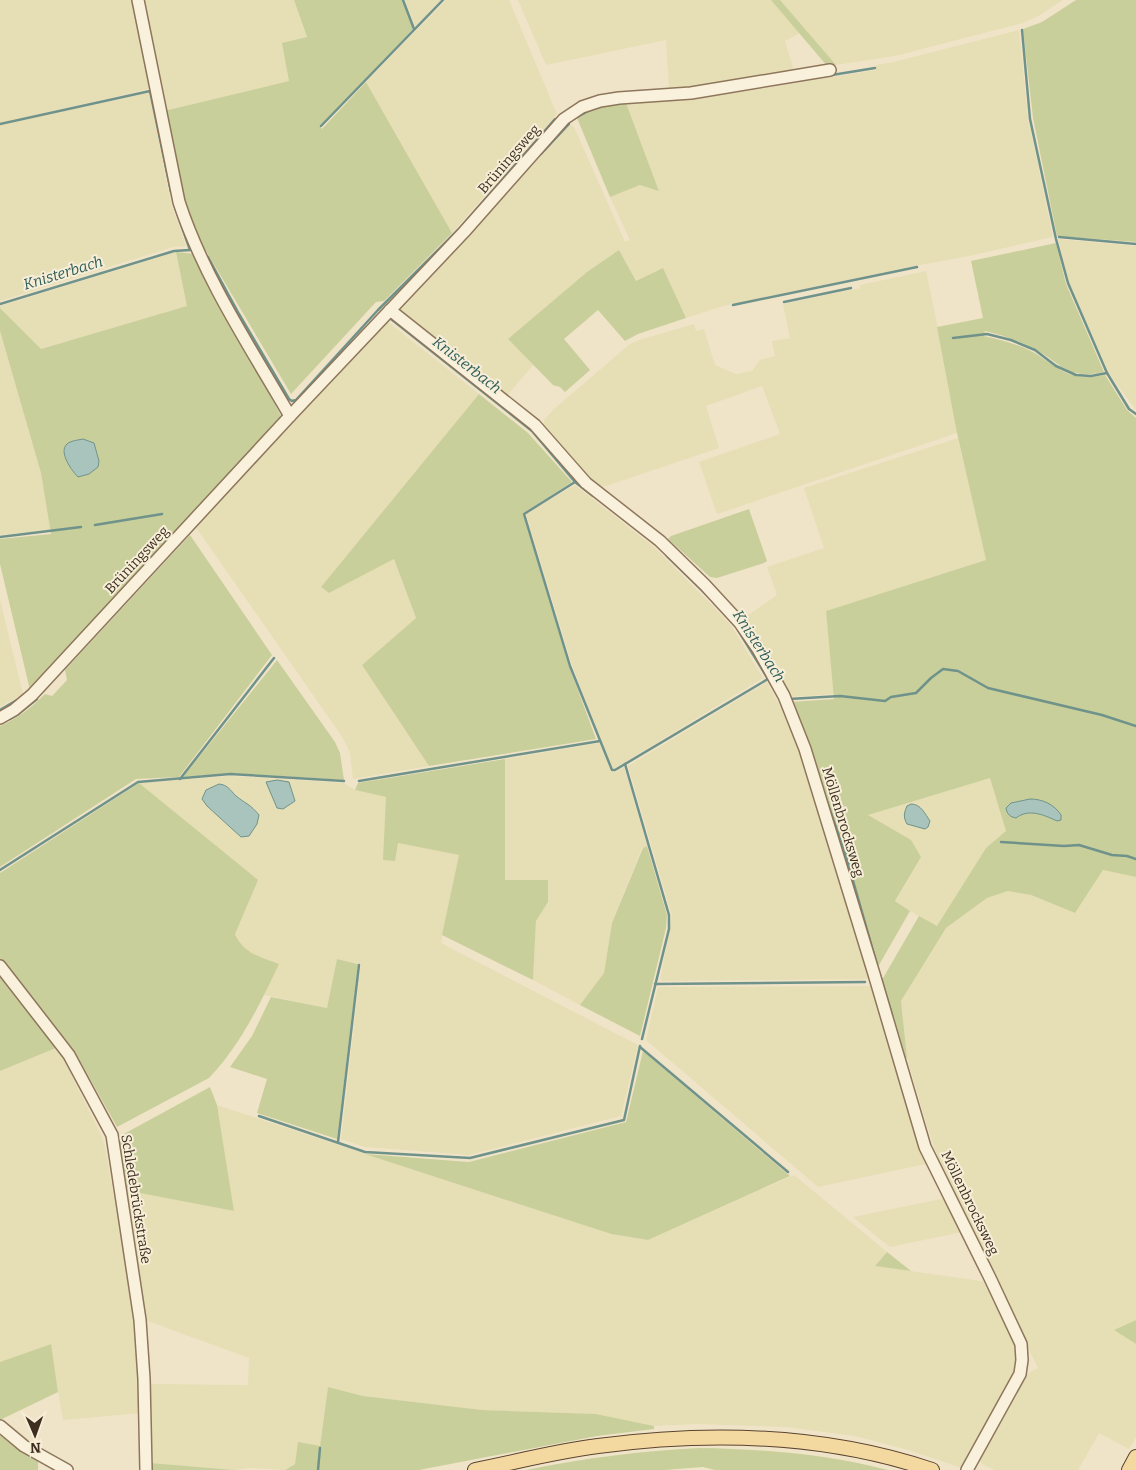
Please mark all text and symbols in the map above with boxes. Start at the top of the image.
street label: Brüningsweg [474,121,544,197]
water label: Knisterbach [21,252,105,294]
water label: Knisterbach [429,333,505,397]
street label: Brüningsweg [101,523,173,597]
water label: Knisterbach [729,607,789,685]
street label: Möllenbrocksweg [818,765,868,879]
street label: Schledebrückstraße [117,1133,155,1265]
street label: Möllenbrocksweg [937,1148,1003,1258]
north arrow [10,1410,60,1460]
text: N [30,1439,41,1456]

